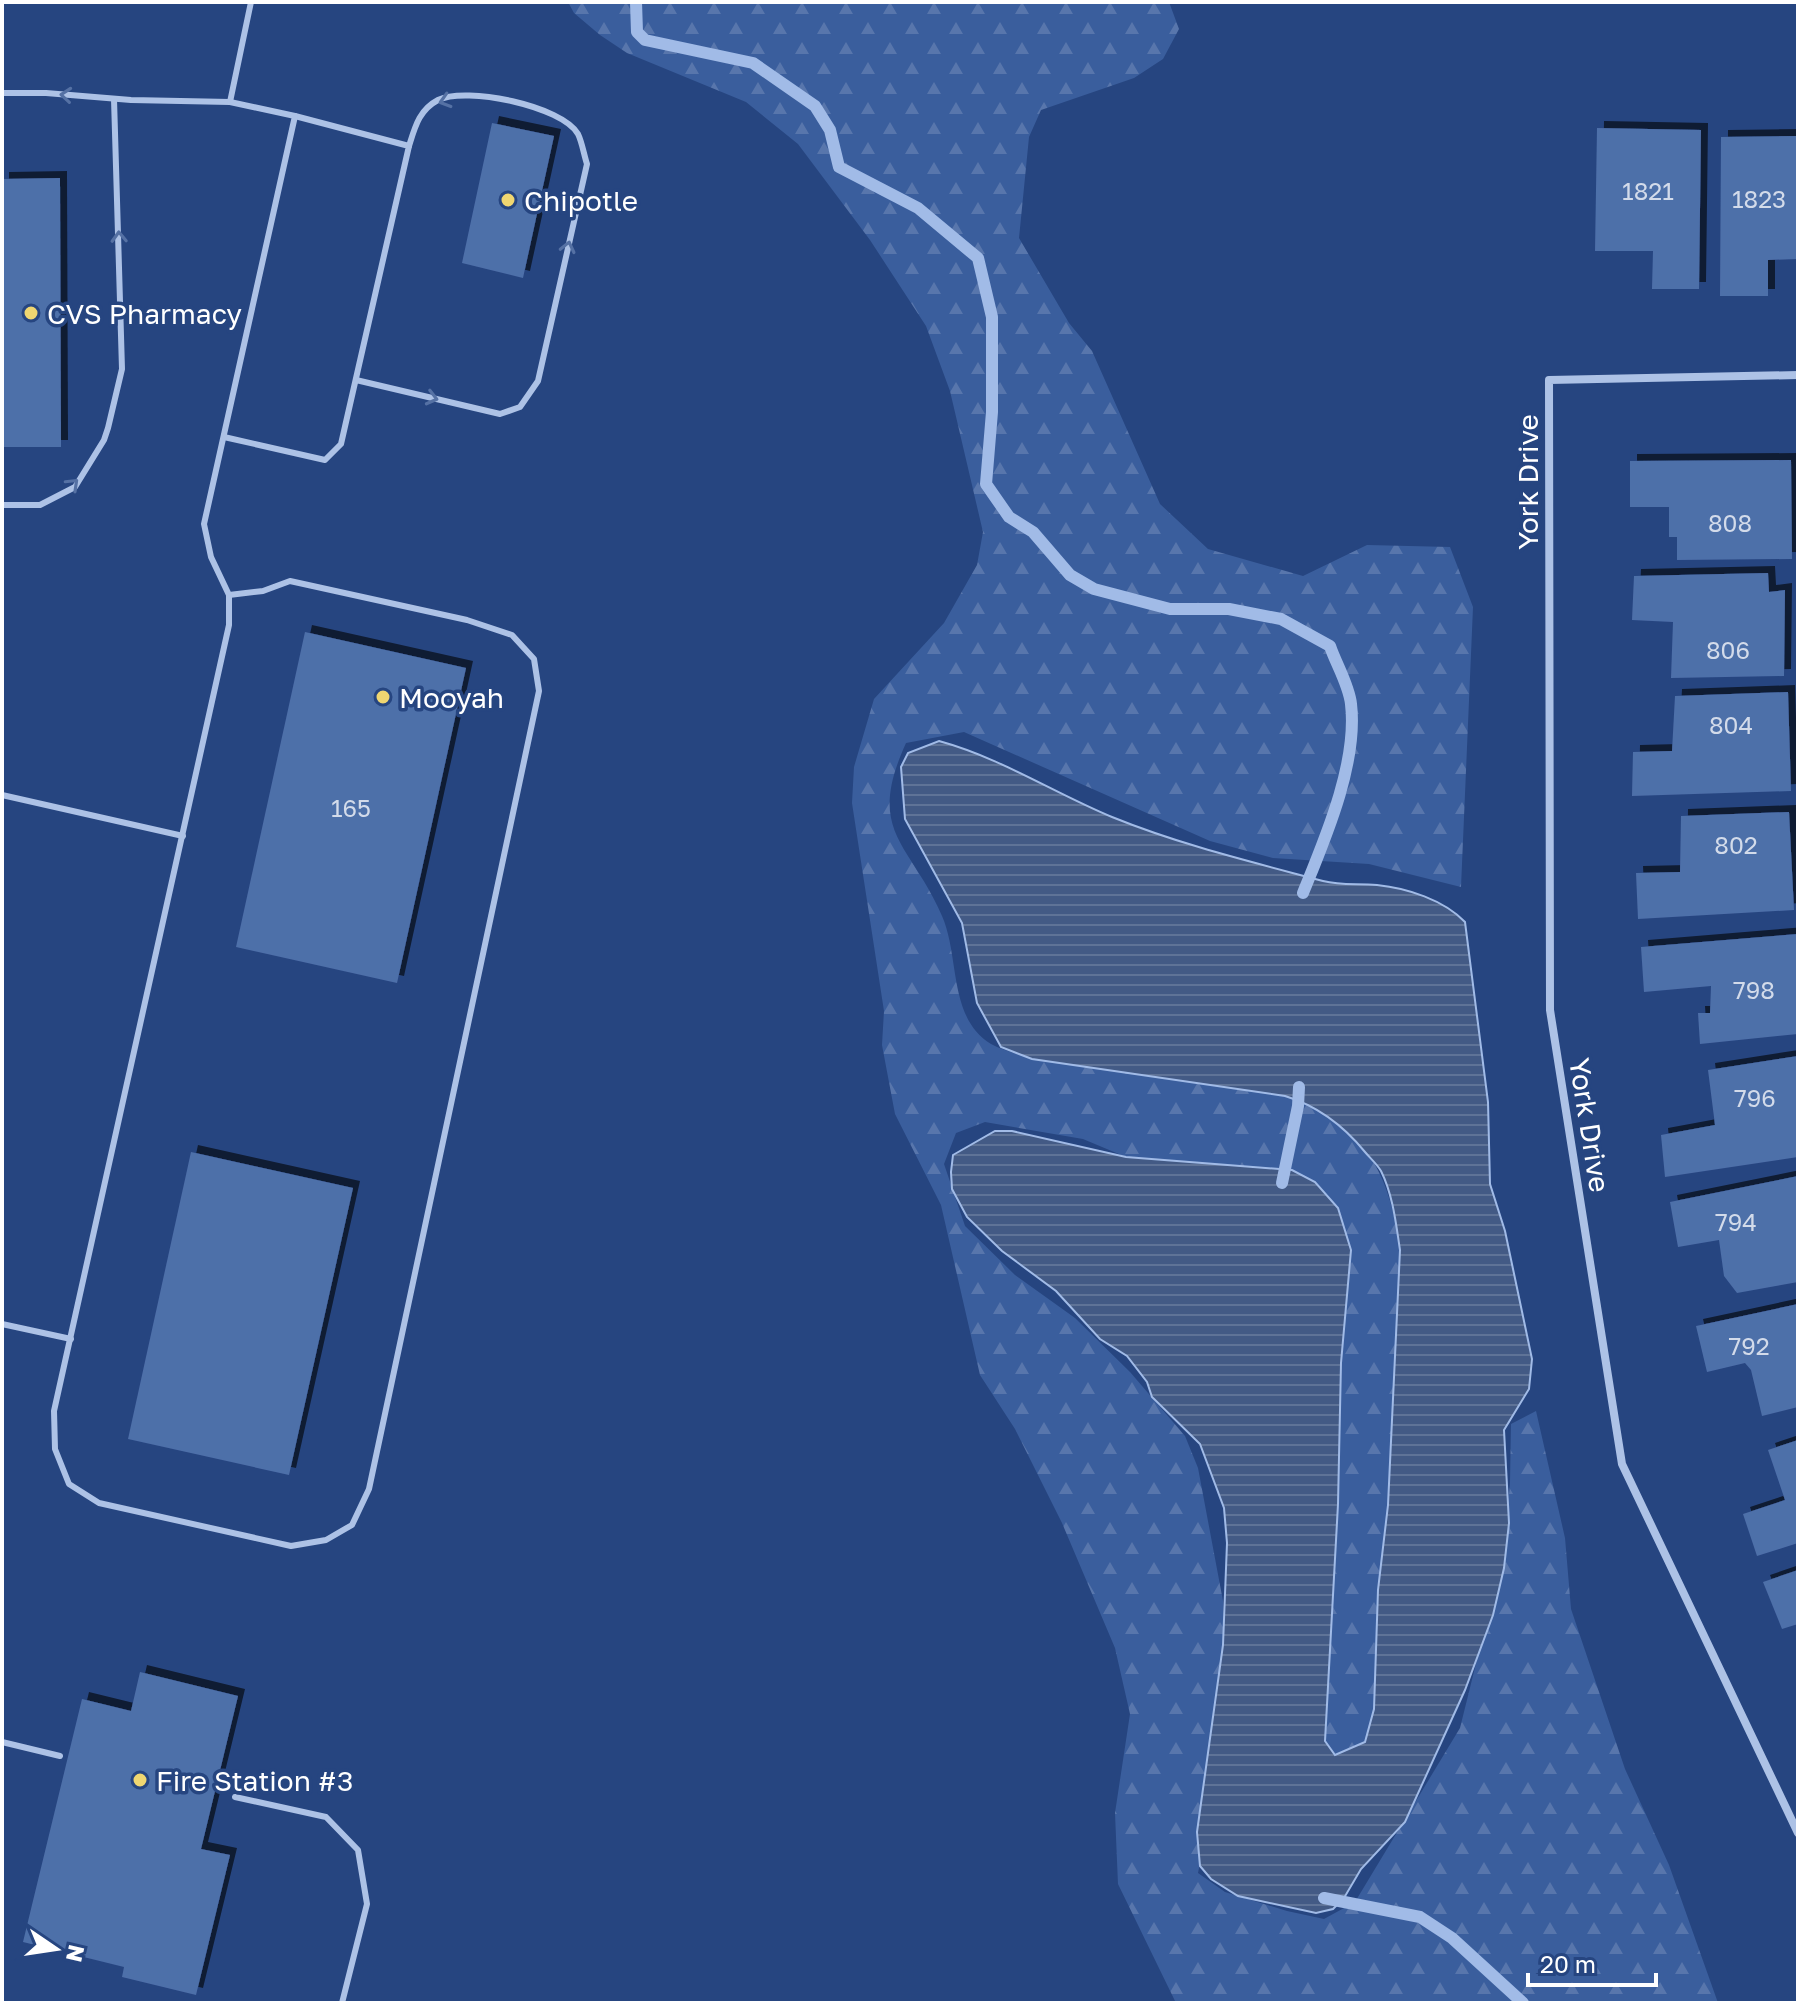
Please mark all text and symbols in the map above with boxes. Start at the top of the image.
one-way arrow [60,86,73,103]
one-way arrow [439,92,452,108]
house number: 1821 [1622,176,1674,205]
place label: Chipotle [524,184,638,217]
house number: 1823 [1732,184,1786,213]
marker: Chipotle [499,191,517,209]
one-way arrow [110,230,127,243]
one-way arrow [559,241,576,254]
place label: CVS Pharmacy [47,297,242,330]
marker: CVS Pharmacy [22,304,40,322]
one-way arrow [425,389,439,406]
street label: York Drive [1511,414,1544,550]
one-way arrow [64,479,78,493]
house number: 808 [1708,508,1752,537]
house number: 806 [1706,635,1750,664]
place label: Mooyah [399,681,504,714]
marker: Mooyah [374,688,392,706]
house number: 804 [1709,710,1753,739]
house number: 165 [331,793,371,822]
house number: 802 [1714,830,1758,859]
house number: 798 [1733,975,1775,1004]
street label: York Drive [1563,1055,1617,1195]
house number: 796 [1734,1083,1776,1112]
house number: 794 [1715,1207,1757,1236]
house number: 792 [1728,1331,1770,1360]
place label: Fire Station #3 [156,1764,353,1797]
marker: Fire Station #3 [131,1771,149,1789]
north arrow [16,1909,96,1989]
scale bar [1528,1937,1656,1987]
text: N [61,1942,91,1965]
text: 20 m [1540,1949,1596,1978]

